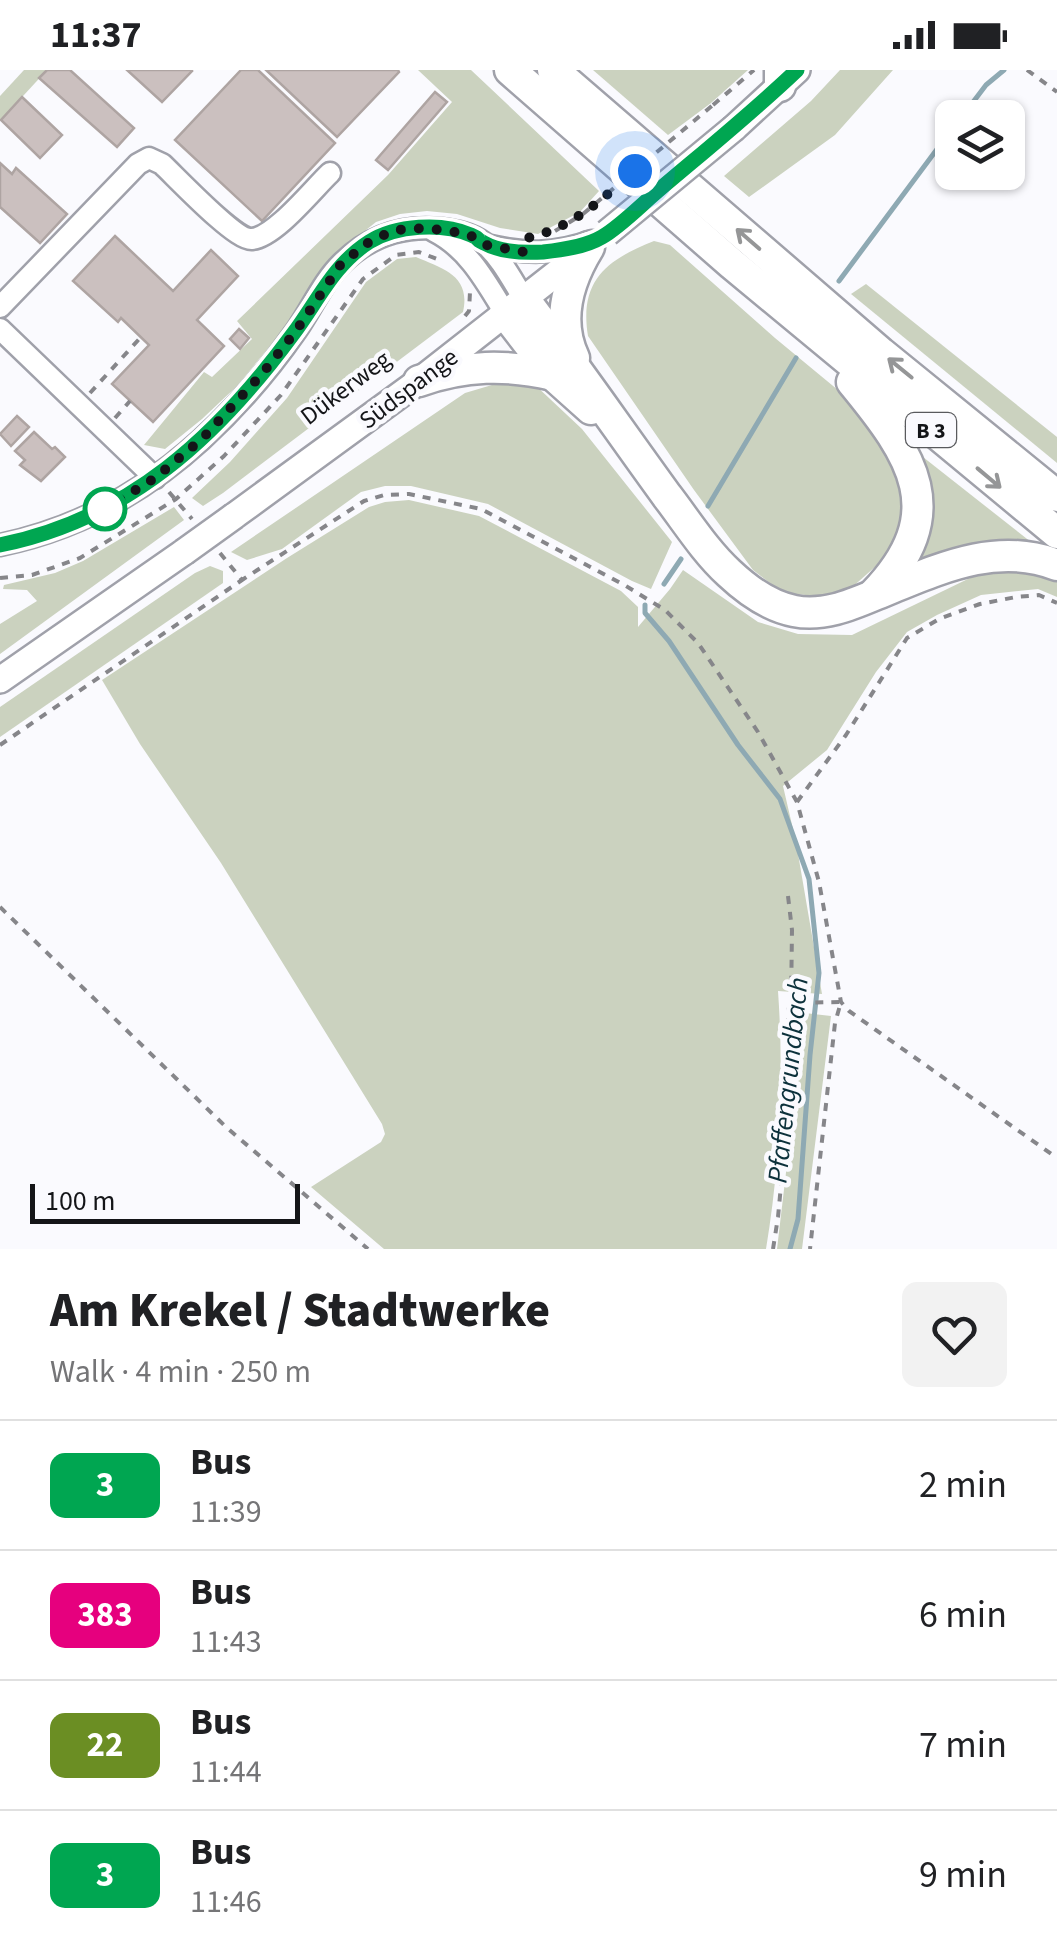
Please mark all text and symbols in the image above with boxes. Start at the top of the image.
text: 11:37 [50,8,142,62]
map controls [935,100,1025,190]
button: layers [935,100,1025,190]
your location [610,146,660,196]
one-way arrow [735,228,761,250]
street label: Südspange [352,340,466,438]
street label: Dükerweg [293,342,399,434]
one-way arrow [887,358,914,379]
road number: B 3 [906,413,956,447]
one-way arrow [976,467,1002,489]
unlabelled marker [84,488,126,530]
water label: Pfaffengrundbach [757,975,819,1185]
scale bar [30,1179,300,1224]
text: 100 m [45,1181,116,1221]
text: Am Krekel / Stadtwerke [50,1277,550,1345]
button: heart [902,1282,1007,1387]
text: Walk · 4 min · 250 m [50,1349,311,1395]
text: Bus [190,1435,251,1489]
text: 2 min [919,1458,1007,1512]
text: 3 [96,1460,114,1510]
text: 11:39 [190,1489,262,1535]
text: Bus [190,1565,251,1619]
text: 6 min [919,1588,1007,1642]
text: 383 [77,1590,133,1640]
text: 11:43 [190,1619,262,1665]
text: Bus [190,1695,251,1749]
text: 7 min [919,1718,1007,1772]
text: 22 [87,1720,123,1770]
text: 11:44 [190,1749,262,1795]
text: Bus [190,1825,251,1879]
text: 9 min [919,1848,1007,1902]
text: 3 [96,1850,114,1900]
text: 11:46 [190,1879,262,1925]

